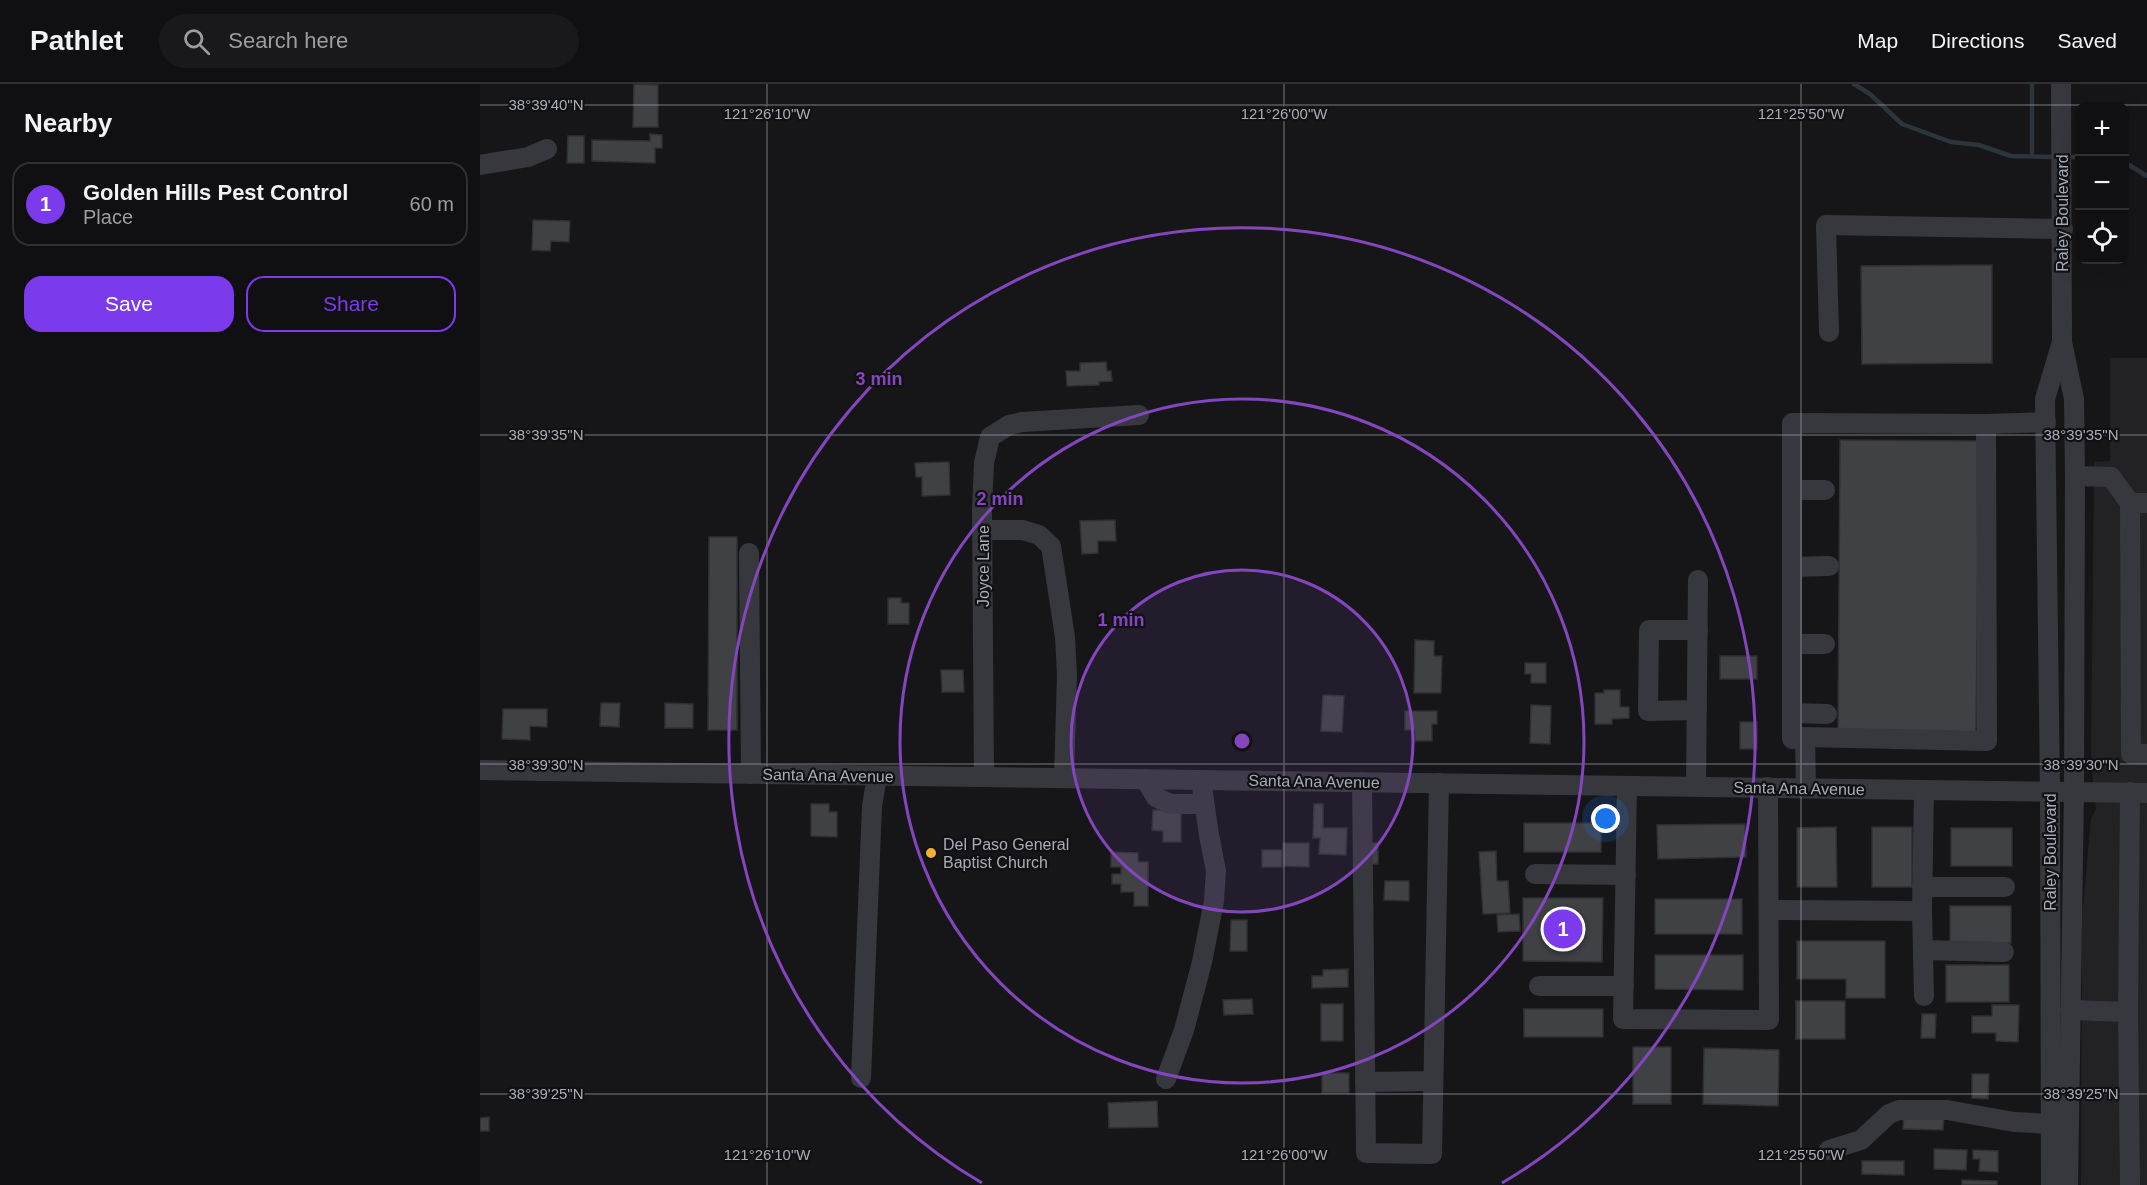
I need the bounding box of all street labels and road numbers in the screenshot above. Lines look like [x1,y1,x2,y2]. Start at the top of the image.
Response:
street label: Raley Boulevard [2054,154,2071,272]
street label: Joyce Lane [975,525,992,607]
street label: Santa Ana Avenue [762,766,894,785]
street label: Santa Ana Avenue [1248,772,1380,791]
street label: Santa Ana Avenue [1733,779,1865,798]
street label: Raley Boulevard [2042,793,2059,911]

